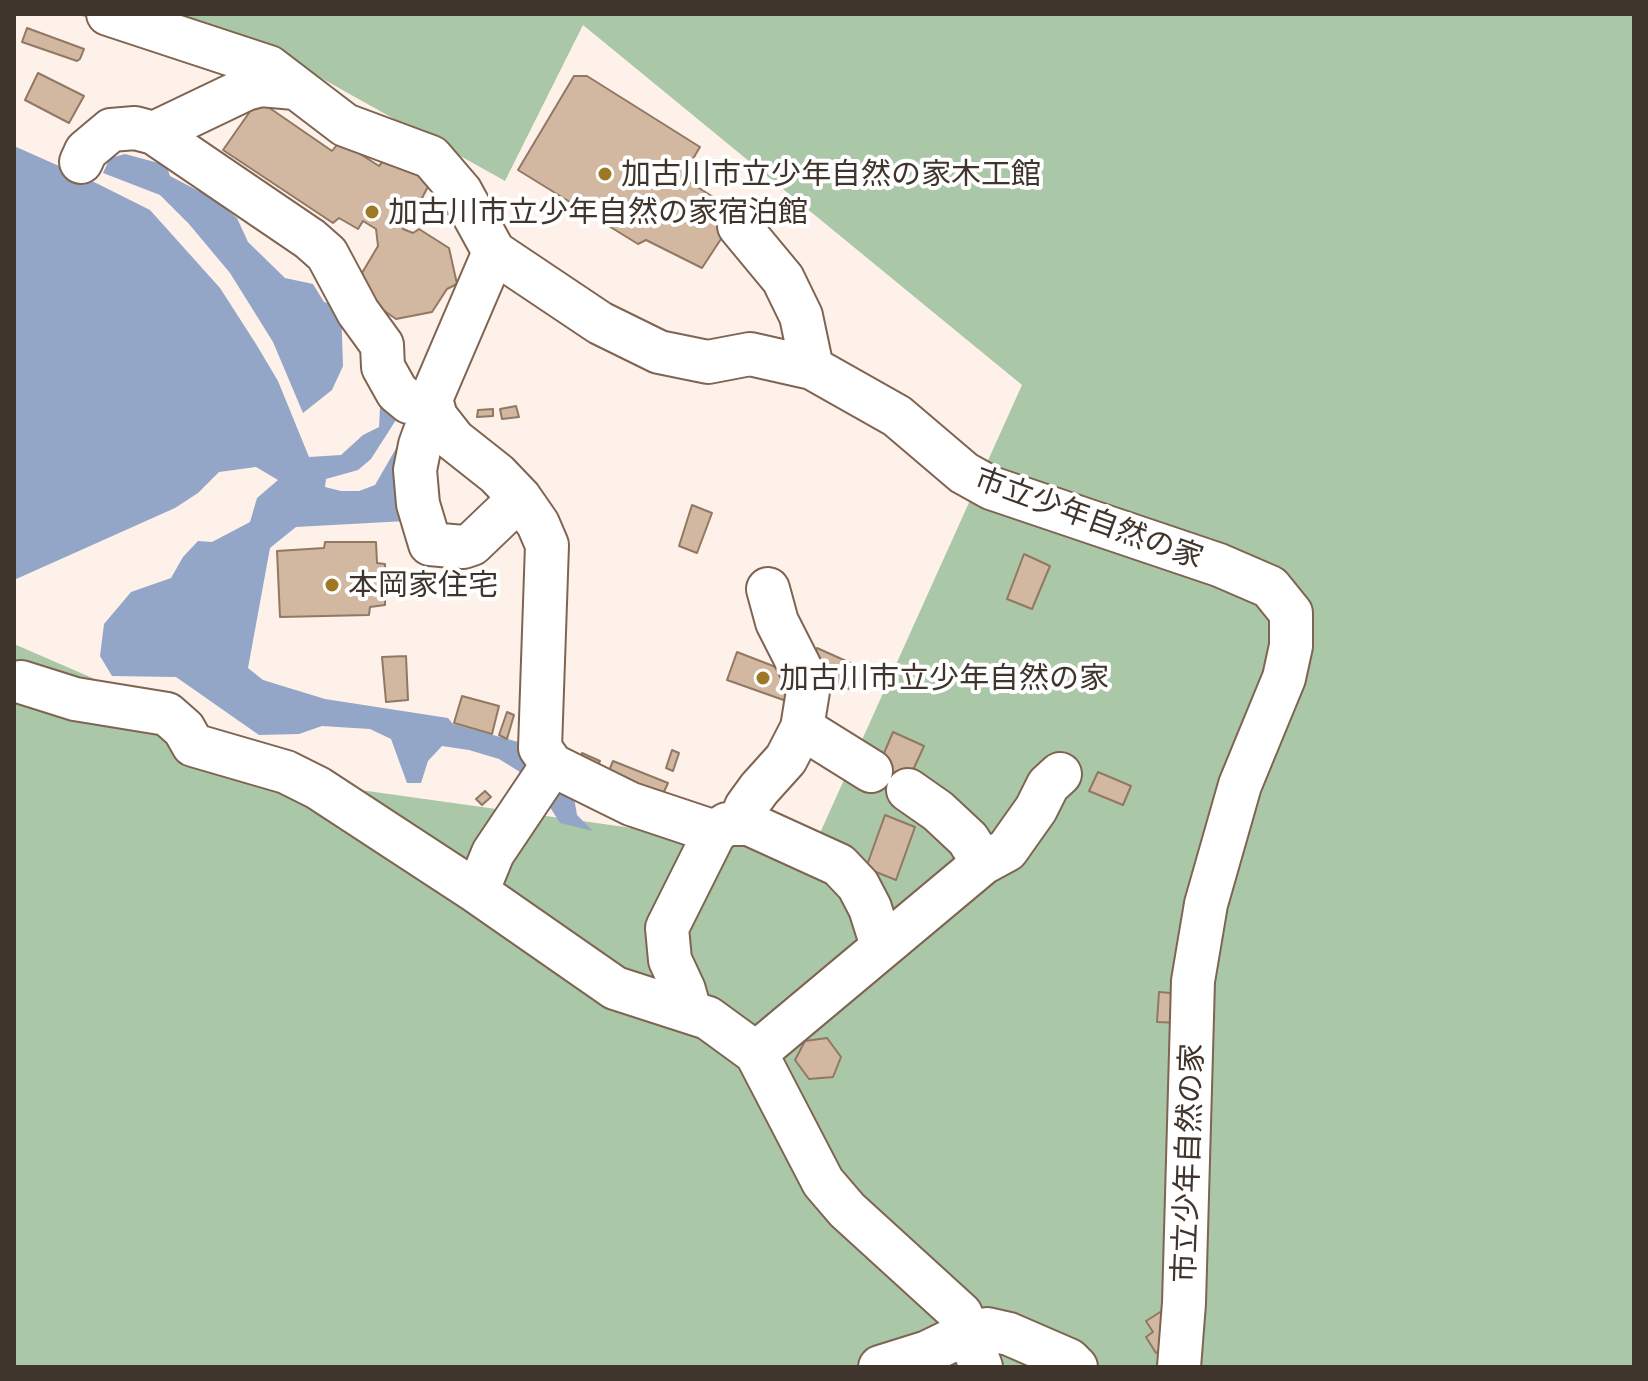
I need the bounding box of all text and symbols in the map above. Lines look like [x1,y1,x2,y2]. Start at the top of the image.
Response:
place label: 加古川市立少年自然の家木工館 [621,156,1041,192]
marker: 加古川市立少年自然の家木工館 [596,165,614,183]
place label: 加古川市立少年自然の家宿泊館 [388,194,808,230]
marker: 加古川市立少年自然の家宿泊館 [363,203,381,221]
street label: 市立少年自然の家 [970,460,1208,576]
place label: 本岡家住宅 [348,567,498,603]
marker: 本岡家住宅 [323,576,341,594]
place label: 加古川市立少年自然の家 [779,660,1109,696]
marker: 加古川市立少年自然の家 [754,669,772,687]
street label: 市立少年自然の家 [1166,1042,1210,1284]

